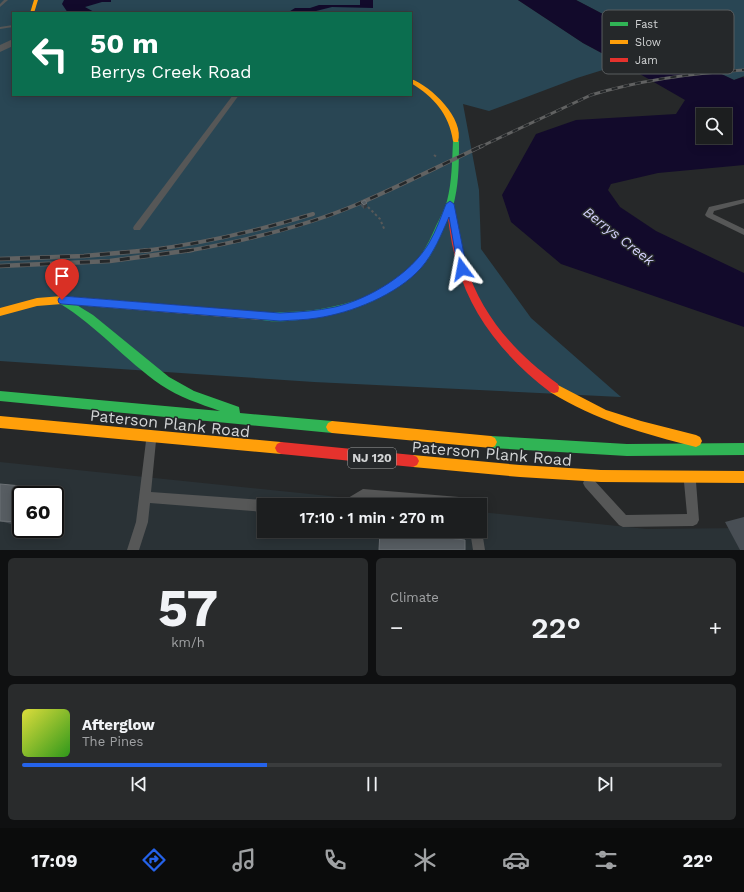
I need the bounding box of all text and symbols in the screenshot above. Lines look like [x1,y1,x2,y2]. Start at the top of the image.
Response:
legend [602,10,734,74]
text: Fast [635,18,658,31]
text: 50 m [90,27,159,60]
icon: left [24,28,76,80]
text: Slow [635,36,661,49]
text: Jam [635,54,658,67]
text: Berrys Creek Road [90,61,252,82]
map controls [696,108,732,144]
button: search [696,108,732,144]
water label: Berrys Creek [581,203,658,269]
position arrow [441,248,483,290]
pin [45,259,79,300]
icon: arrive [51,265,73,287]
street label: Paterson Plank Road [89,406,251,441]
street label: Paterson Plank Road [411,437,573,470]
road number: NJ 120 [348,448,396,468]
speed limit sign: 60 [12,486,64,538]
text: 17:10 · 1 min · 270 m [300,509,444,527]
text: 57 [158,578,218,639]
text: Climate [390,590,439,605]
text: 22° [531,610,581,645]
text: − [390,615,403,640]
text: + [709,615,722,640]
text: km/h [171,635,205,650]
text: Afterglow [82,716,155,734]
text: The Pines [82,734,143,749]
icon: previous [128,773,150,795]
icon: pause [361,773,383,795]
icon: next [594,773,616,795]
icon: directions [140,846,168,874]
icon: music [230,846,258,874]
icon: phone [321,846,349,874]
icon: climate [411,846,439,874]
icon: car [502,846,530,874]
icon: filters [592,846,620,874]
text: 17:09 [31,850,78,871]
text: 22° [682,850,713,871]

